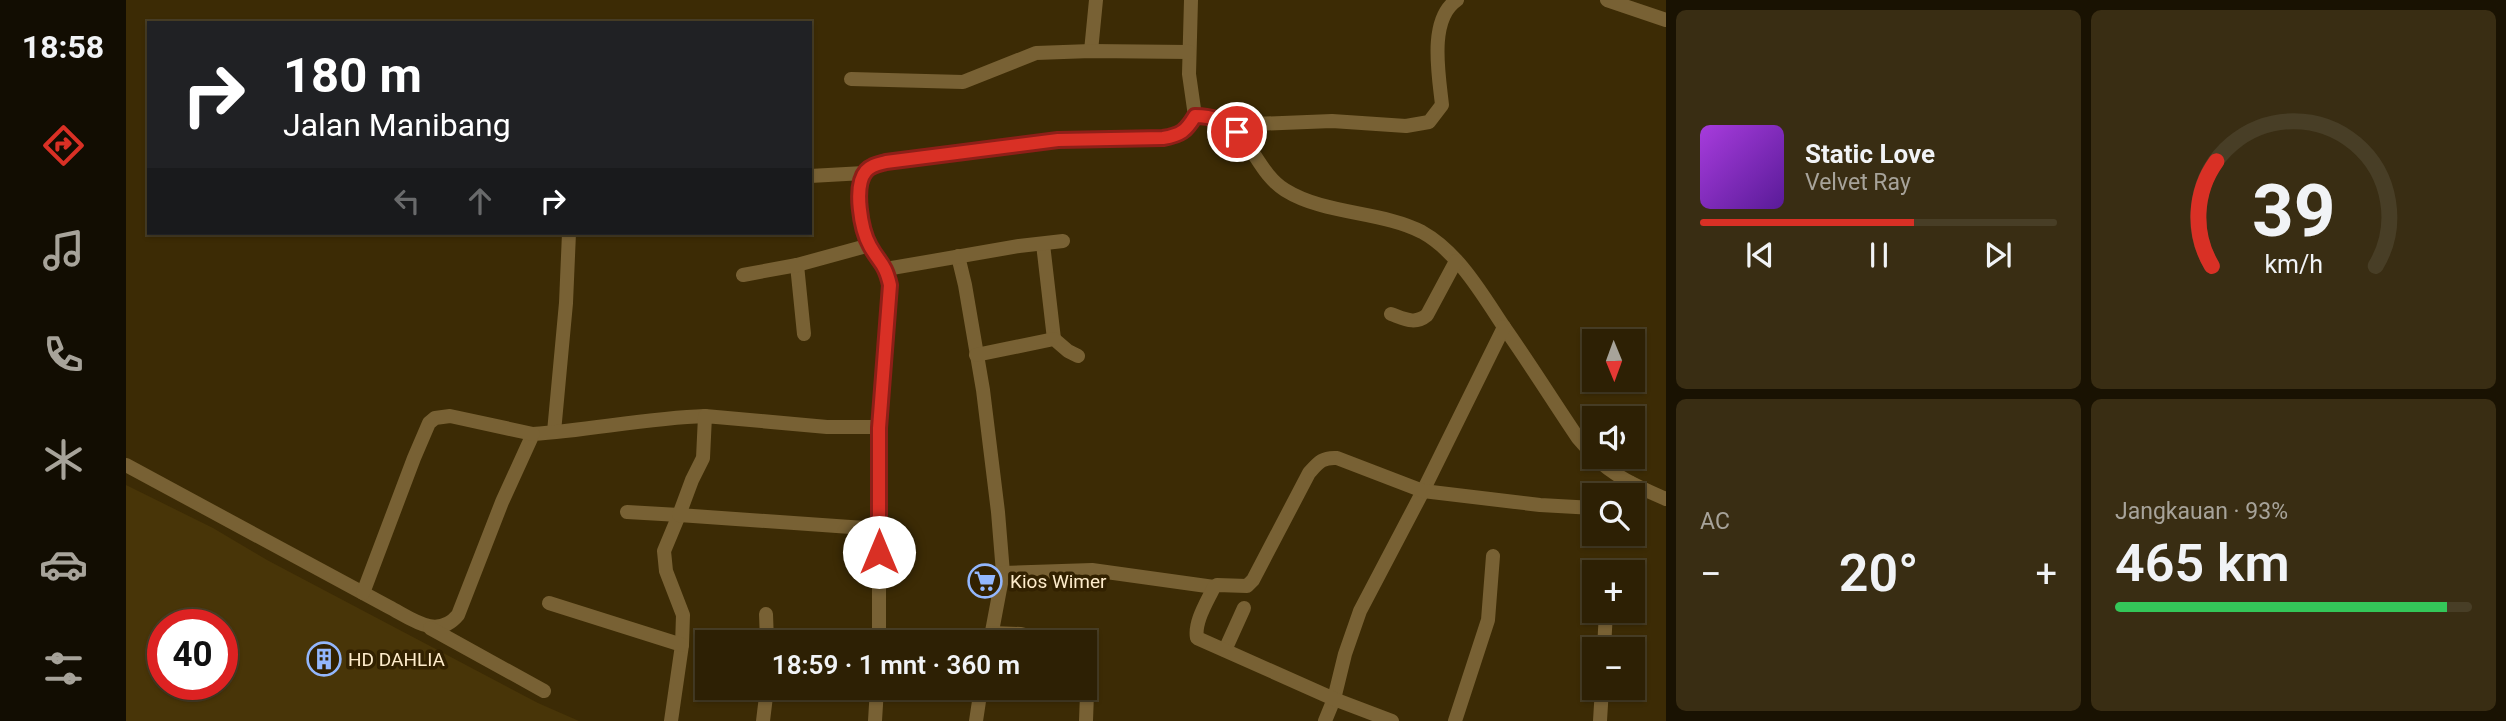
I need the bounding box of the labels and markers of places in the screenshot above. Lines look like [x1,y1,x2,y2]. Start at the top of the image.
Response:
pin [1207,102,1267,162]
supermarket icon: Kios Wimer [966,562,1004,600]
place label: Kios Wimer [1010,570,1107,593]
building icon: HD DAHLIA [305,640,343,678]
place label: HD DAHLIA [348,648,446,671]

